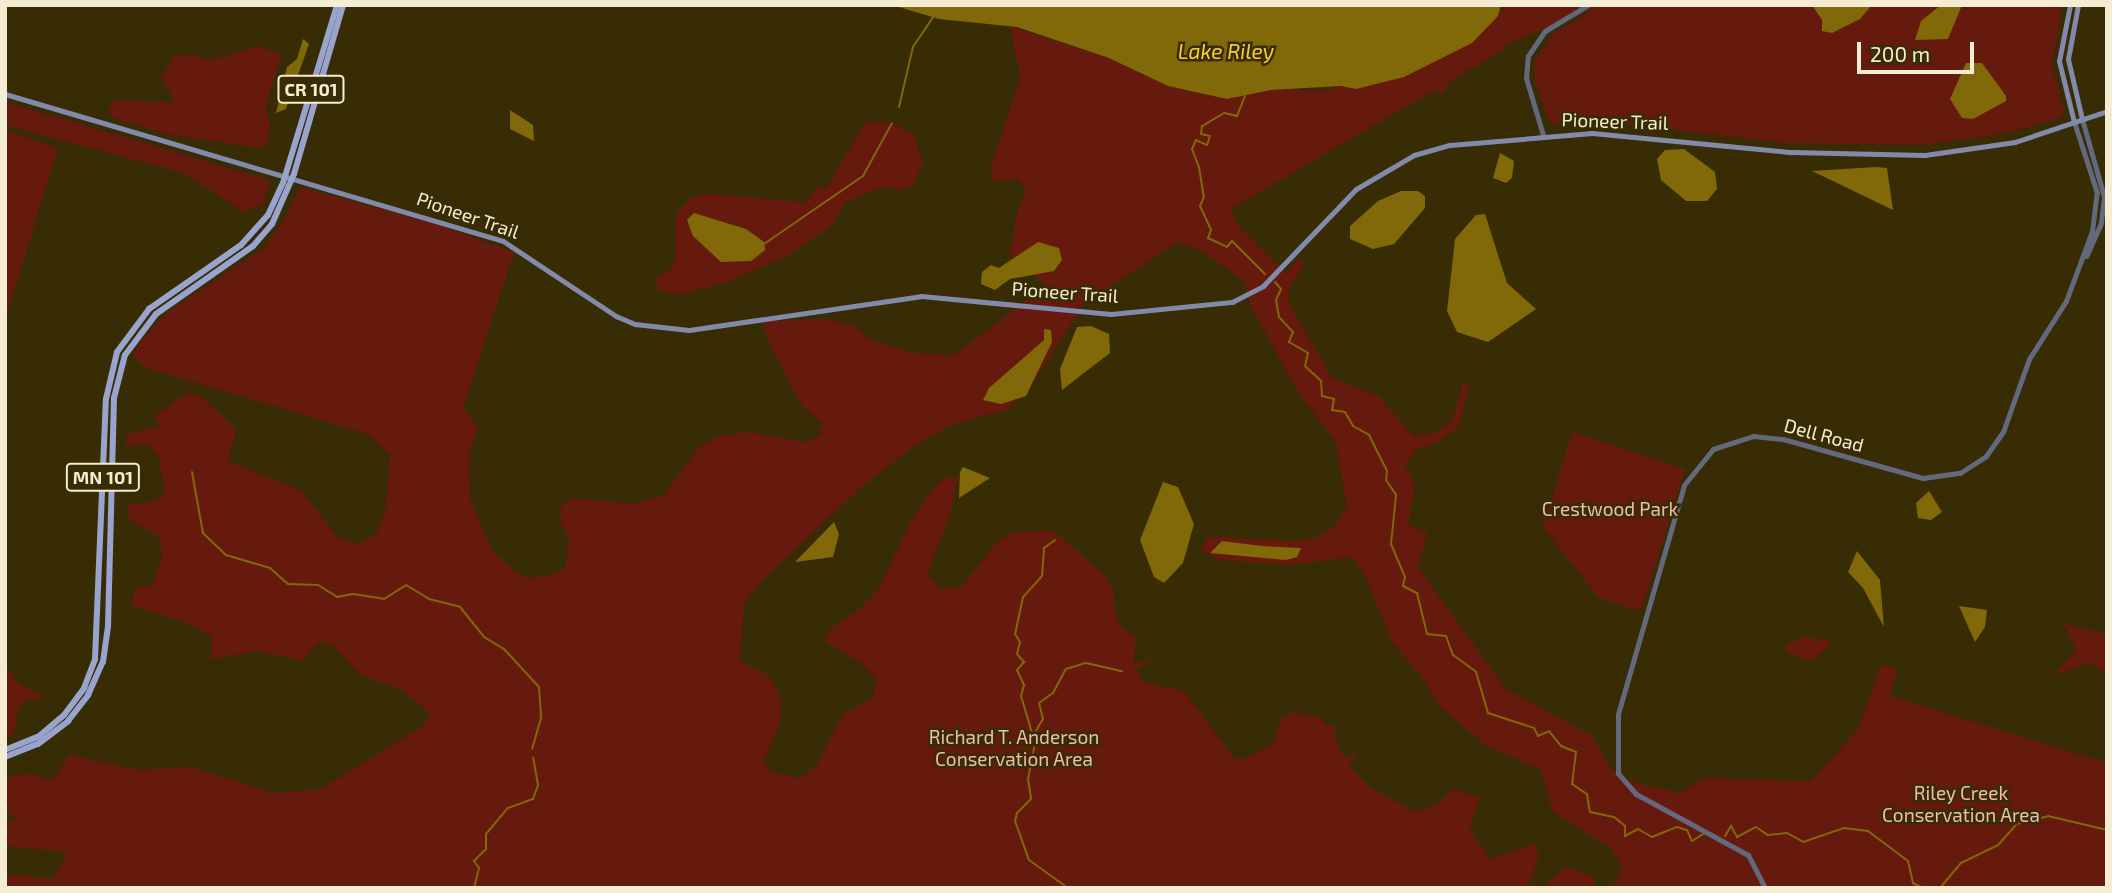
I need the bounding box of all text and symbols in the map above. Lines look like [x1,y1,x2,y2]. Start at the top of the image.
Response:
scale bar [1860,28,1977,72]
water label: Lake Riley [1178,38,1274,64]
text: 200 m [1870,41,1930,66]
road number: CR 101 [276,74,346,104]
street label: Pioneer Trail [1561,108,1669,134]
street label: Pioneer Trail [413,187,523,243]
street label: Pioneer Trail [1010,277,1120,307]
street label: Dell Road [1781,413,1867,457]
road number: MN 101 [64,462,142,491]
park label: Crestwood Park [1542,498,1678,520]
park label: Richard T. Anderson Conservation Area [928,726,1100,770]
park label: Riley Creek Conservation Area [1882,782,2040,826]

